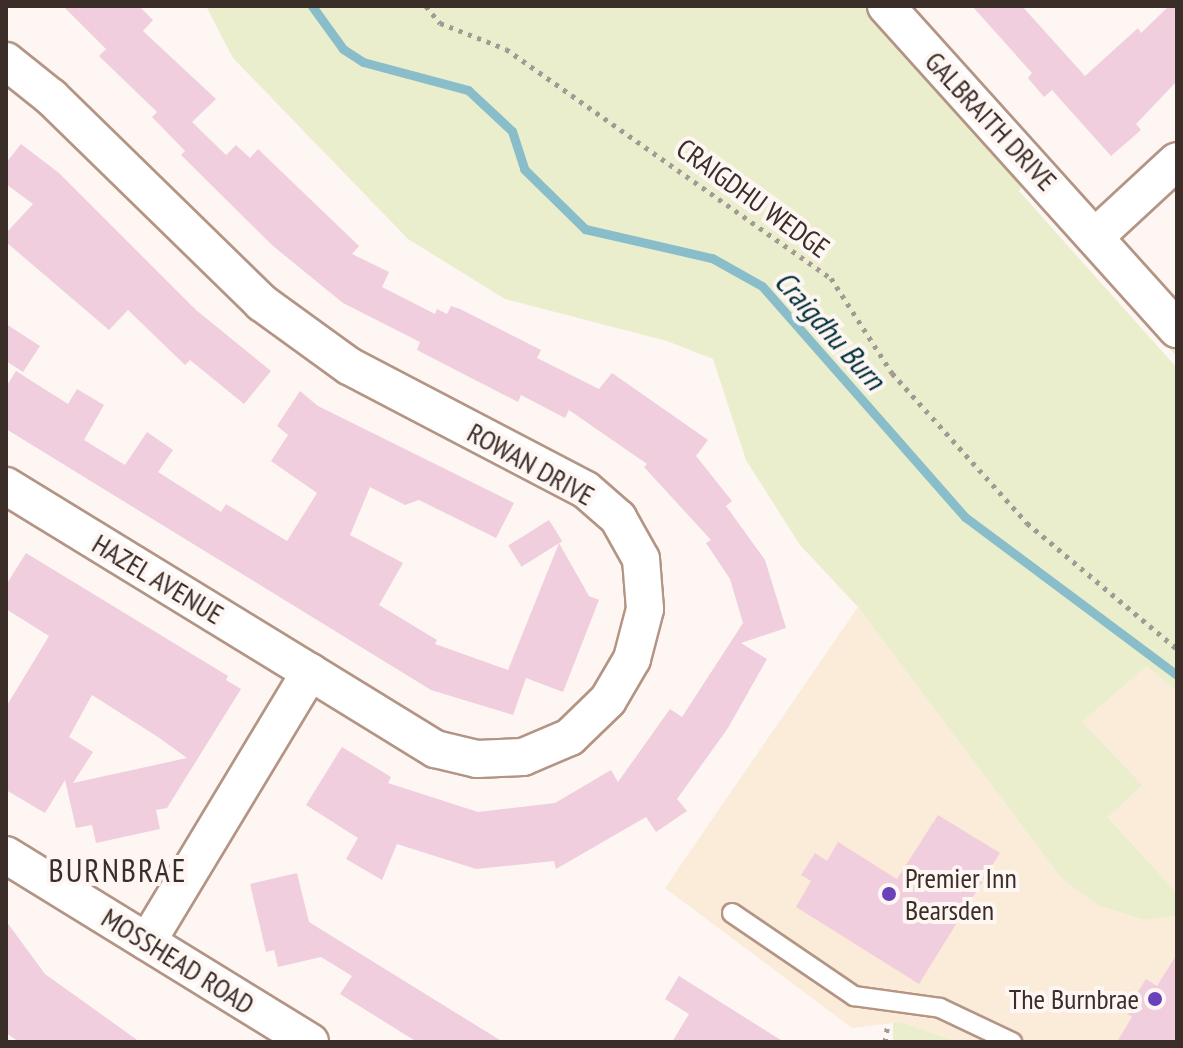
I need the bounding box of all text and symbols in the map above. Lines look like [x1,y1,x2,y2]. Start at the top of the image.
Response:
street label: GALBRAITH DRIVE [918,45,1064,197]
street label: CRAIGDHU WEDGE [670,131,836,265]
water label: Craigdhu Burn [767,263,893,397]
street label: ROWAN DRIVE [462,415,600,513]
street label: HAZEL AVENUE [86,526,230,632]
district label: BURNBRAE [49,851,187,889]
place label: Premier Inn Bearsden [905,861,1017,927]
marker: Premier Inn Bearsden [880,885,898,903]
street label: MOSSHEAD ROAD [96,901,260,1021]
place label: The Burnbrae [1009,982,1139,1016]
marker: The Burnbrae [1146,990,1164,1008]

